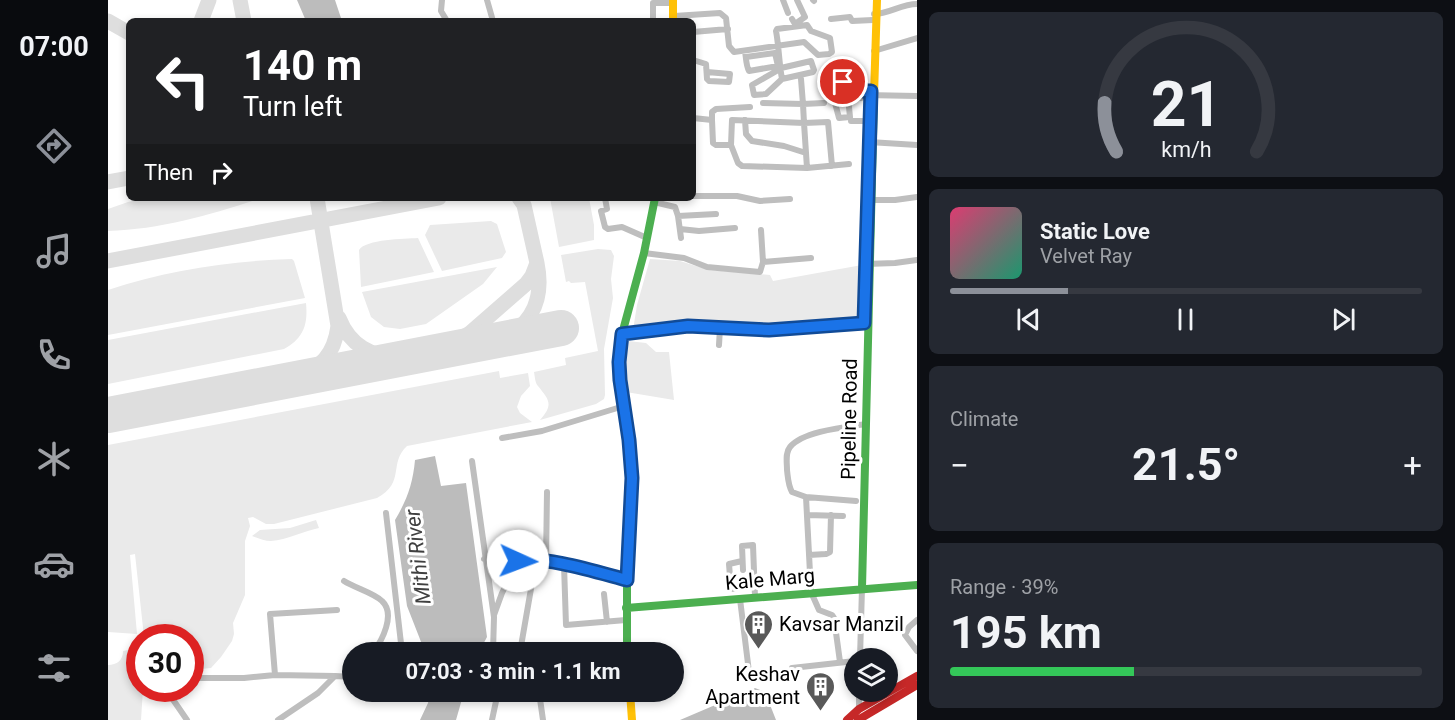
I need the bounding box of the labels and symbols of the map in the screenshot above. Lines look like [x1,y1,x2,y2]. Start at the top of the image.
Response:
pin [817,56,868,107]
street label: Pipeline Road [836,358,862,480]
water label: Mithi River [400,507,436,606]
position arrow [486,529,550,593]
street label: Kale Marg [724,563,816,595]
building icon: Kavsar Manzil [742,608,774,650]
place label: Kavsar Manzil [779,612,904,636]
speed limit sign: 30 [126,624,204,702]
place label: Keshav Apartment [705,662,800,709]
building icon: Keshav Apartment [805,670,837,712]

